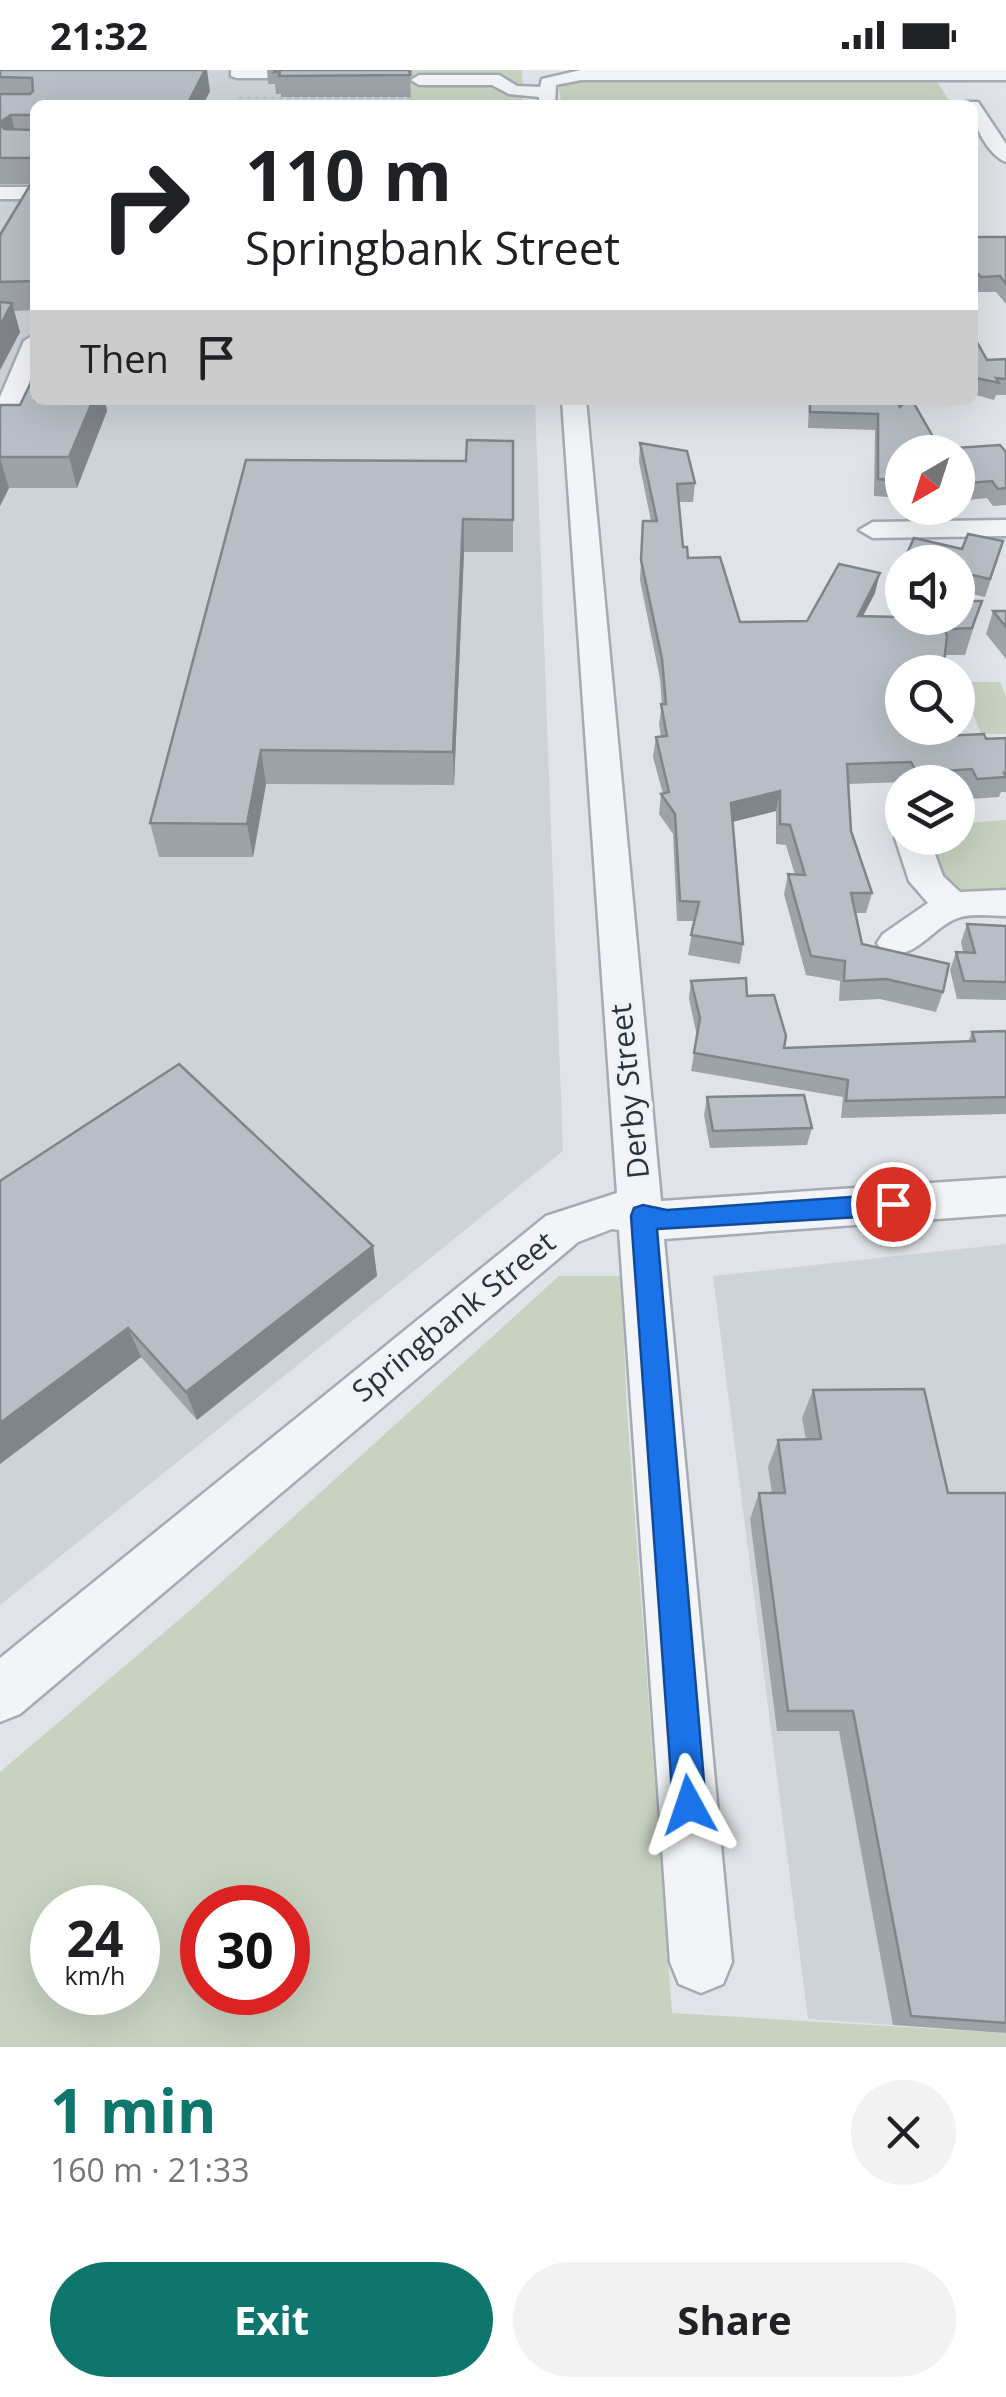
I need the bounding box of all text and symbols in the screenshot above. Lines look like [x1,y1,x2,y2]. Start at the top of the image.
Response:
text: 21:32 [50,9,148,61]
text: 110 m [245,126,452,222]
icon: right [80,140,210,270]
text: Springbank Street [245,217,620,278]
icon: arrive [189,330,244,385]
text: Then [80,332,169,384]
north arrow [885,435,975,525]
map controls [885,435,975,855]
button: sound [885,545,975,635]
button: search [885,655,975,745]
button: layers [885,765,975,855]
street label: Derby Street [599,1002,658,1181]
pin [851,1162,936,1247]
icon: arrive [866,1177,921,1232]
street label: Springbank Street [343,1221,563,1410]
position arrow [637,1753,741,1857]
speed limit sign: 30 [180,1885,310,2015]
text: 24 [66,1904,124,1972]
text: km/h [65,1958,125,1992]
text: 1 min [50,2069,217,2151]
button: close [851,2080,956,2185]
text: 160 m · 21:33 [50,2148,249,2191]
button: Exit [50,2262,493,2377]
button: Share [513,2262,956,2377]

